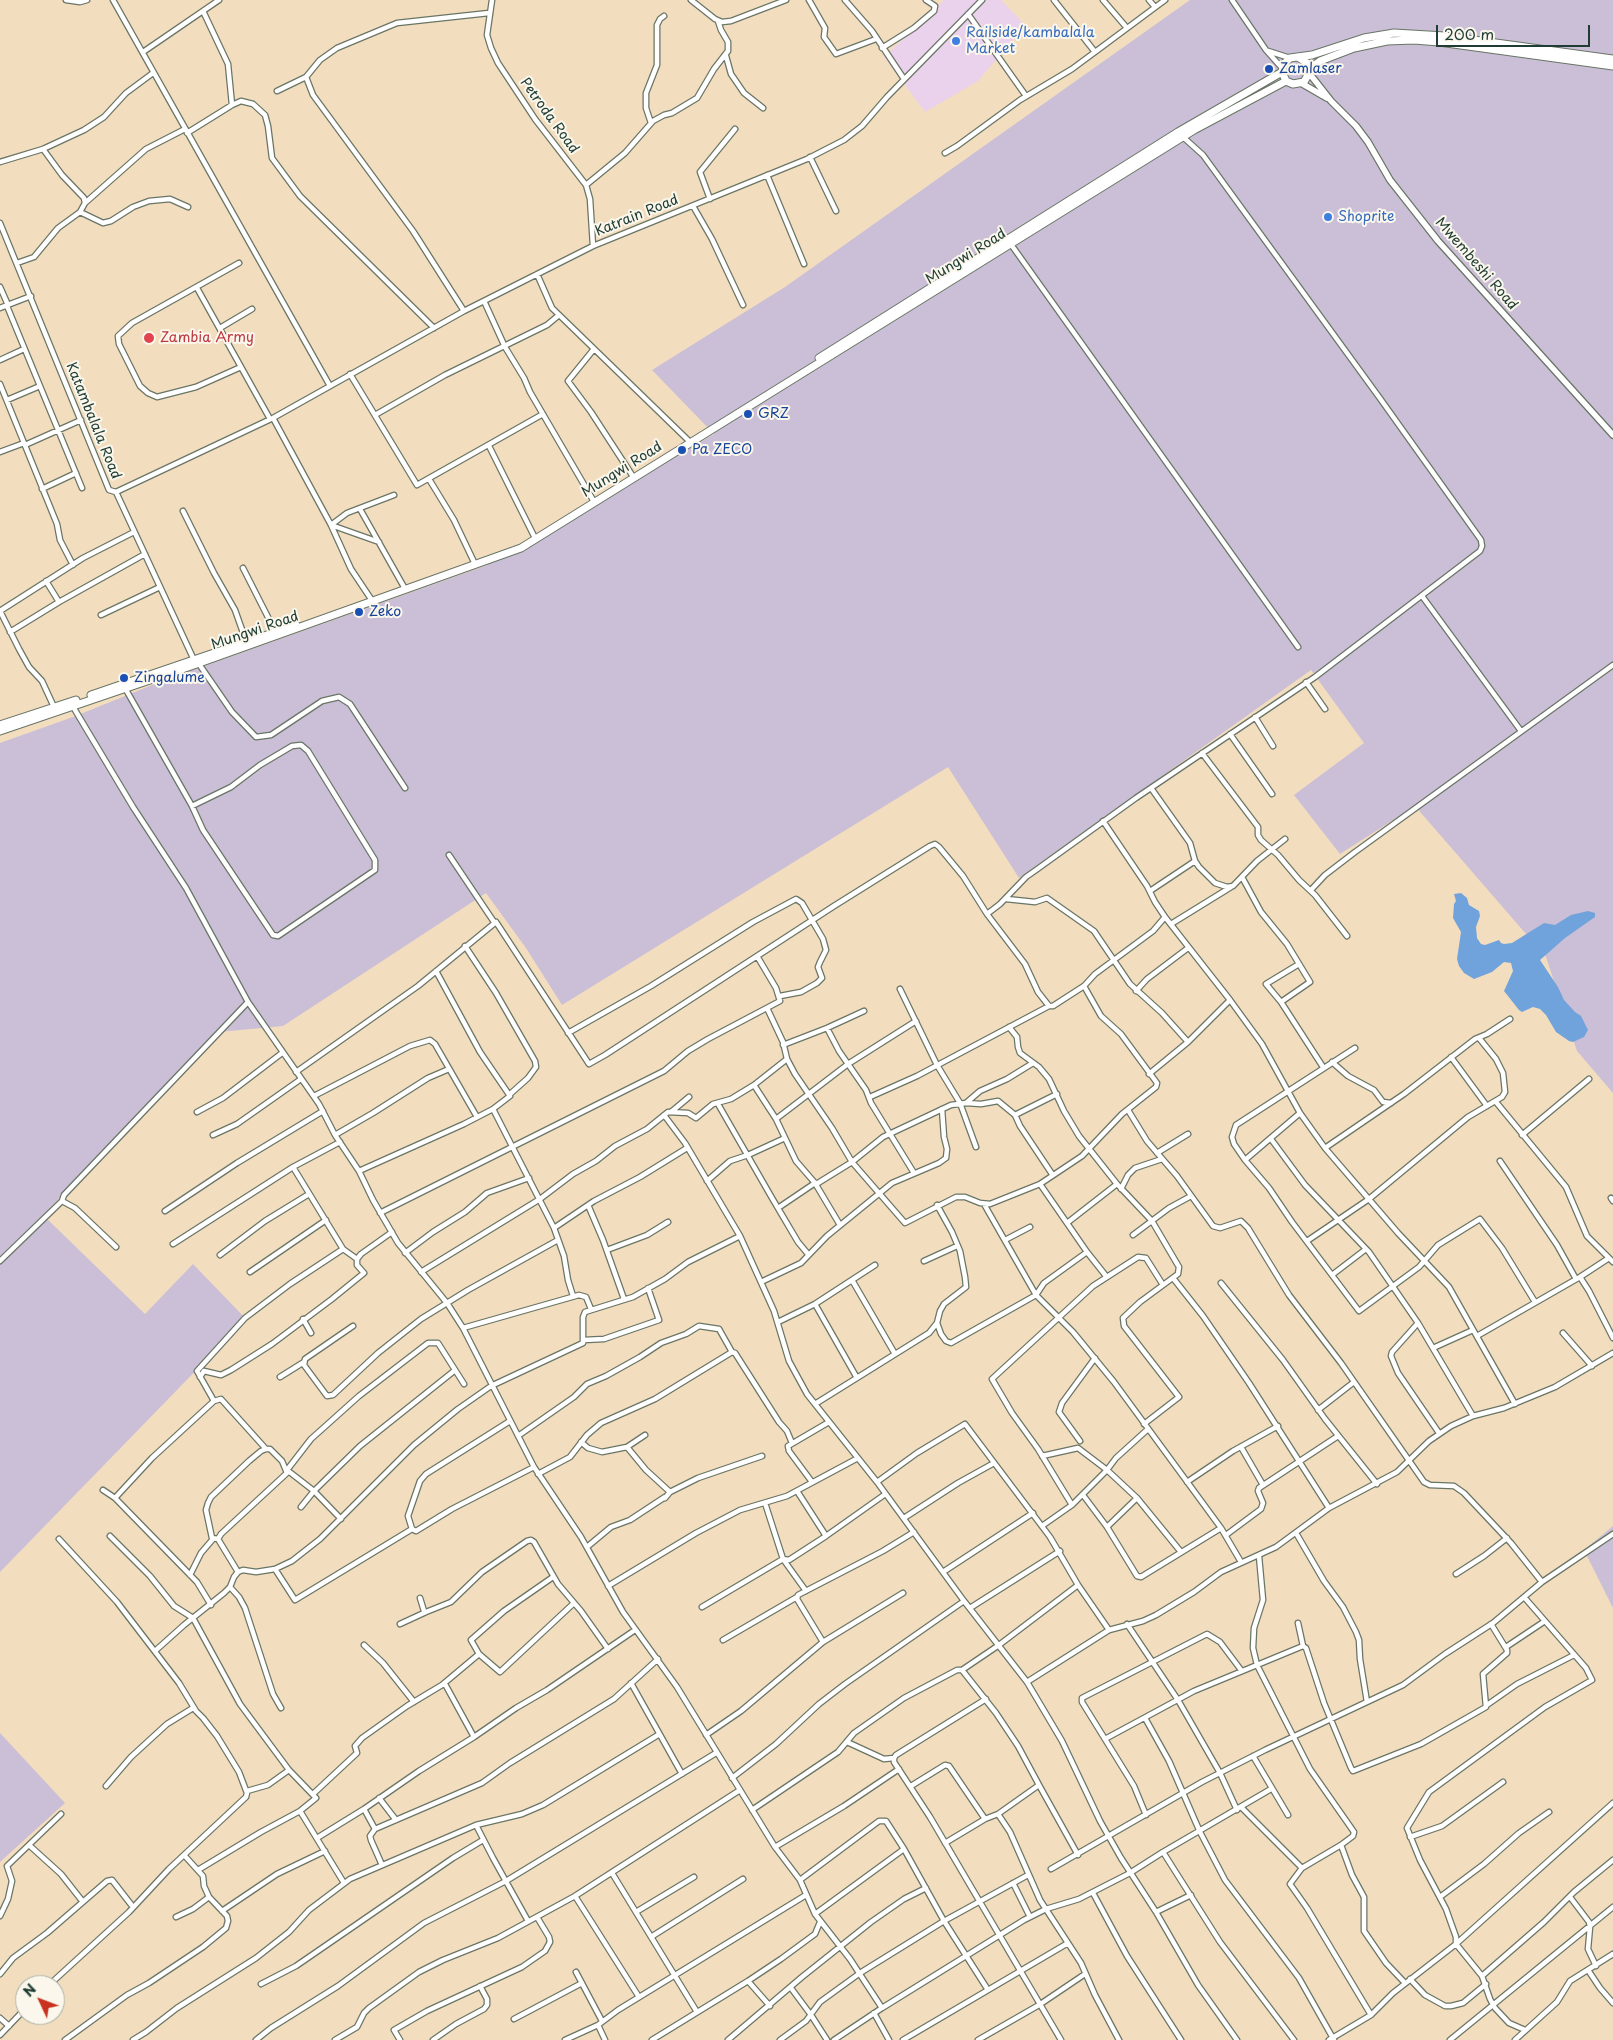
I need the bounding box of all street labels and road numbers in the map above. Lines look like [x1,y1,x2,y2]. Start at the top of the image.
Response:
street label: Petroda Road [516,75,582,157]
street label: Katrain Road [593,192,681,240]
street label: Mwembeshi Road [1431,214,1521,314]
street label: Mungwi Road [923,226,1009,288]
street label: Katambalala Road [62,360,124,482]
street label: Mungwi Road [579,439,665,501]
street label: Mungwi Road [209,608,301,654]

